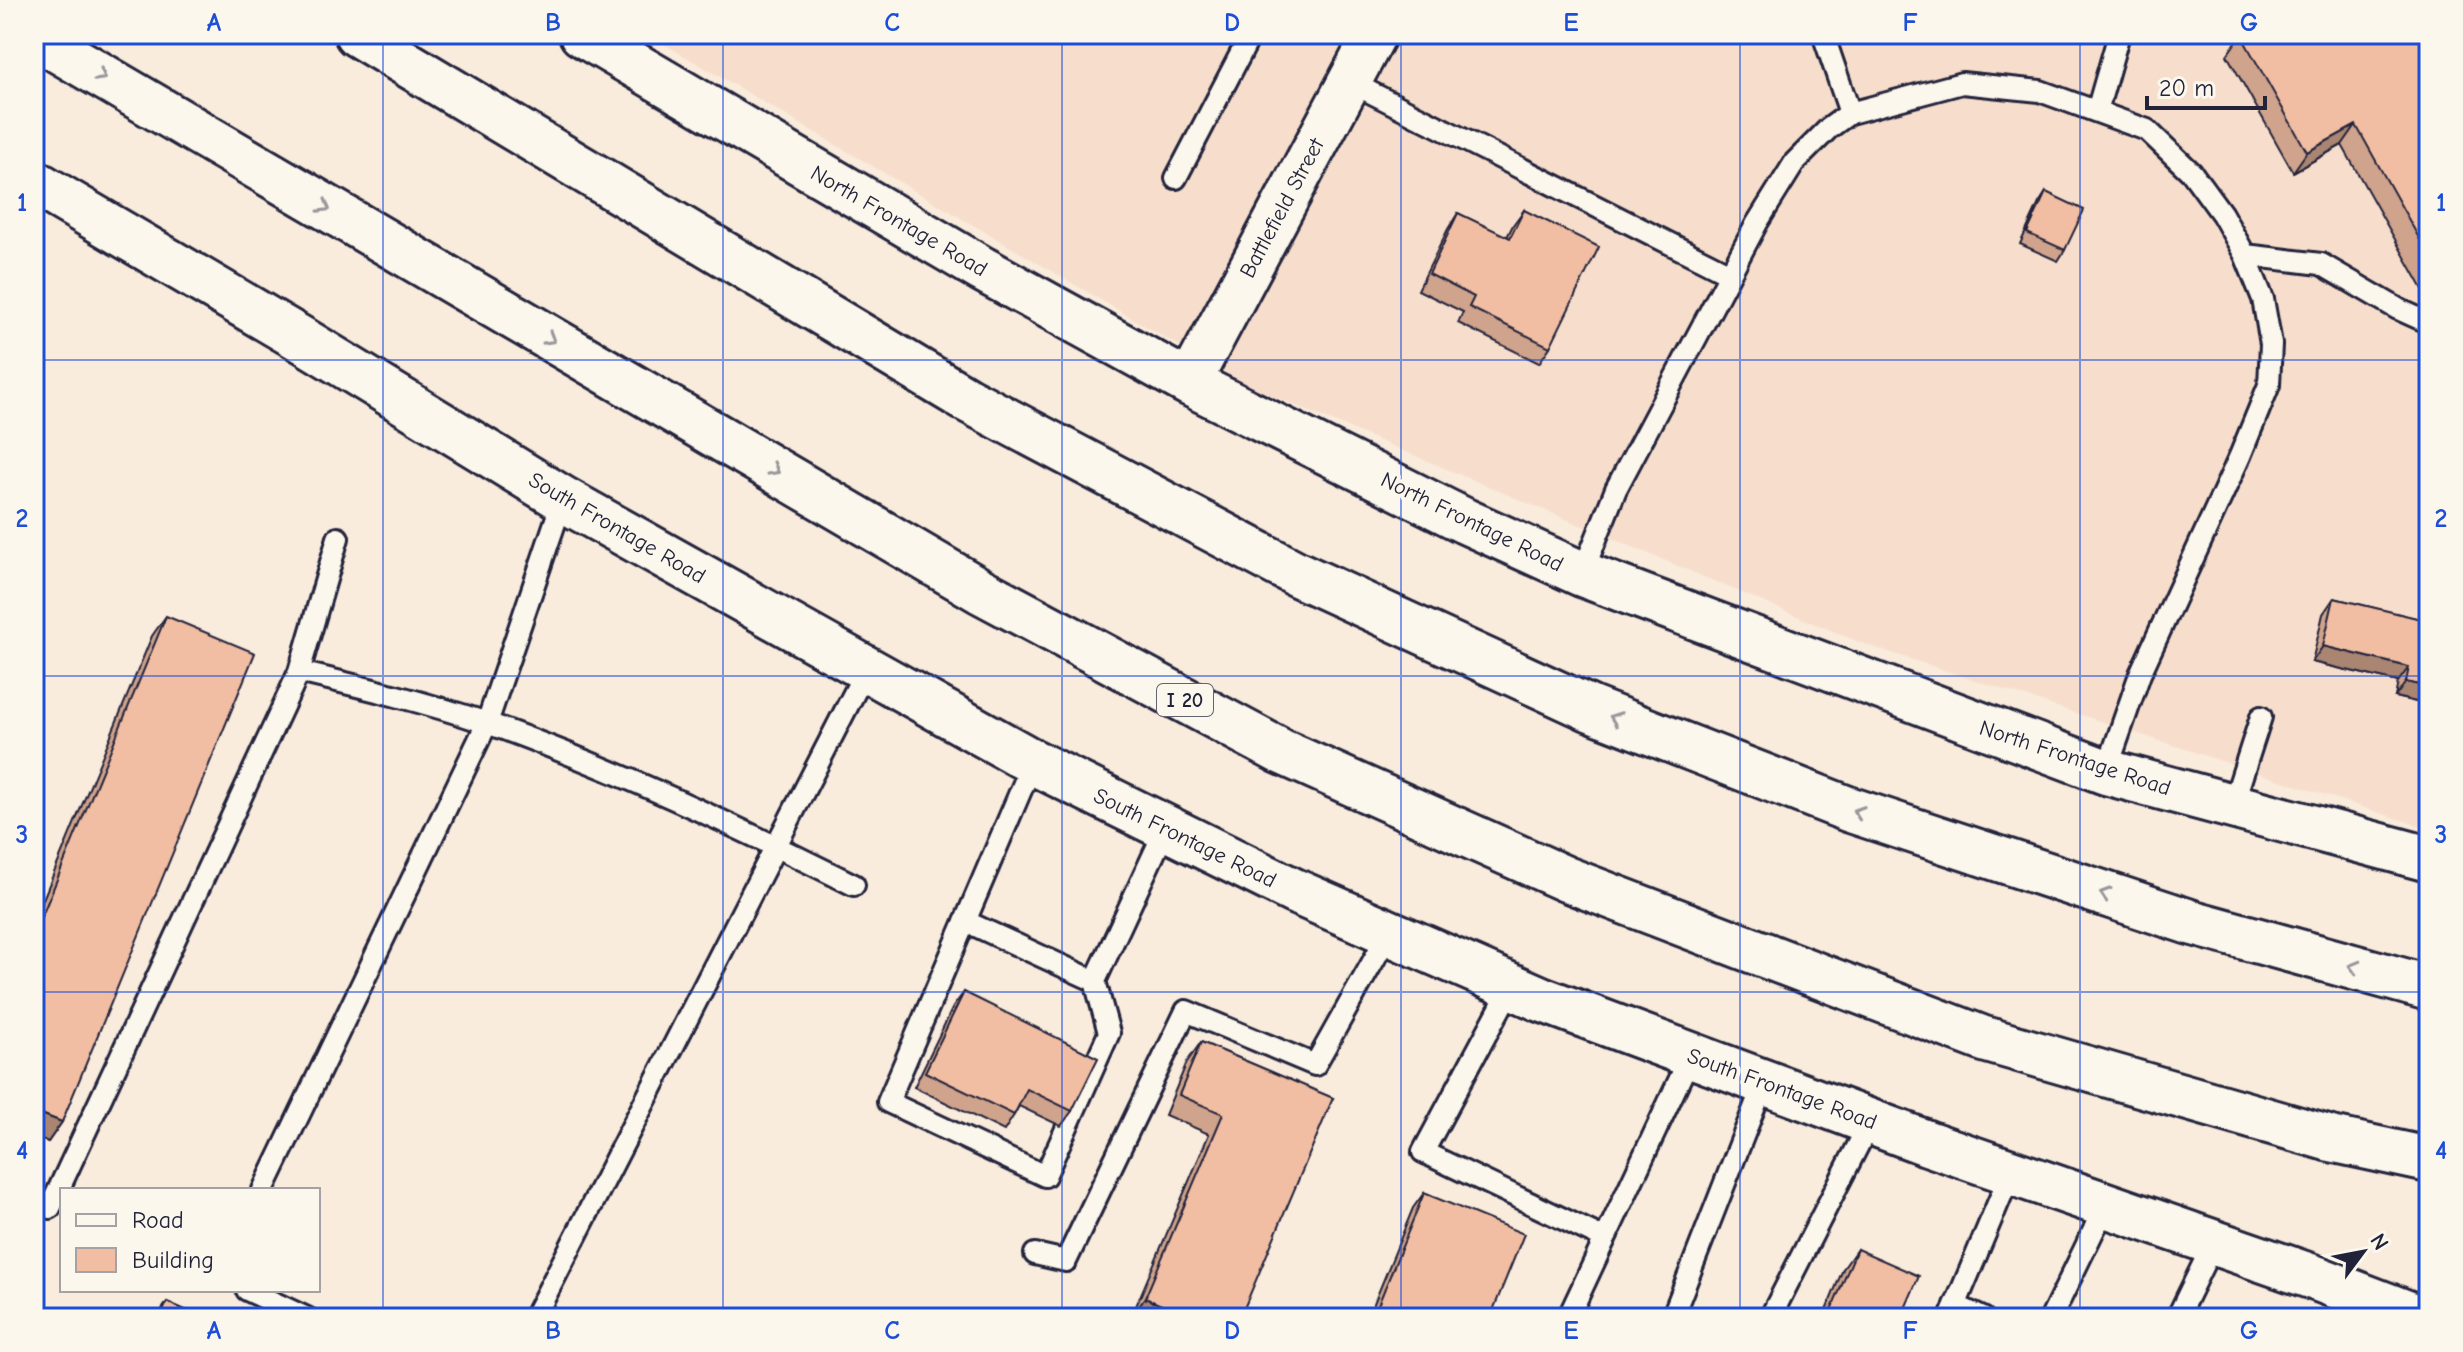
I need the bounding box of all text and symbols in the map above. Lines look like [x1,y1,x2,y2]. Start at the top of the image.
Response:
text: A [207,8,222,38]
text: B [545,8,561,38]
text: C [884,8,900,38]
text: D [1224,8,1240,38]
text: E [1563,8,1579,38]
text: F [1902,8,1918,38]
text: G [2240,8,2258,38]
scale bar [2147,60,2265,110]
one-way arrow [92,66,107,81]
text: 20 m [2159,74,2214,102]
street label: Battlefield Street [1234,133,1330,282]
street label: North Frontage Road [806,160,992,282]
text: 1 [17,188,27,218]
text: 1 [2436,188,2446,218]
one-way arrow [316,197,331,213]
one-way arrow [541,329,555,345]
one-way arrow [765,460,780,476]
street label: South Frontage Road [524,467,710,589]
street label: North Frontage Road [1377,467,1567,577]
text: 2 [16,504,28,534]
text: 2 [2435,504,2447,534]
road number: I 20 [1157,684,1213,716]
one-way arrow [1609,711,1623,728]
street label: North Frontage Road [1976,715,2174,801]
street label: South Frontage Road [1089,783,1281,893]
one-way arrow [1851,806,1865,822]
text: 3 [16,820,28,850]
text: 3 [2435,820,2447,850]
one-way arrow [2098,887,2112,903]
one-way arrow [2347,960,2361,977]
street label: South Frontage Road [1684,1043,1880,1135]
text: 4 [16,1136,28,1166]
text: 4 [2435,1136,2447,1166]
legend [60,1188,320,1292]
text: Road [132,1206,184,1234]
north arrow [2323,1212,2403,1292]
text: N [2364,1229,2394,1255]
text: Building [132,1246,214,1274]
text: A [207,1316,222,1346]
text: B [545,1316,561,1346]
text: C [884,1316,900,1346]
text: D [1224,1316,1240,1346]
text: E [1563,1316,1579,1346]
text: F [1902,1316,1918,1346]
text: G [2240,1316,2258,1346]

